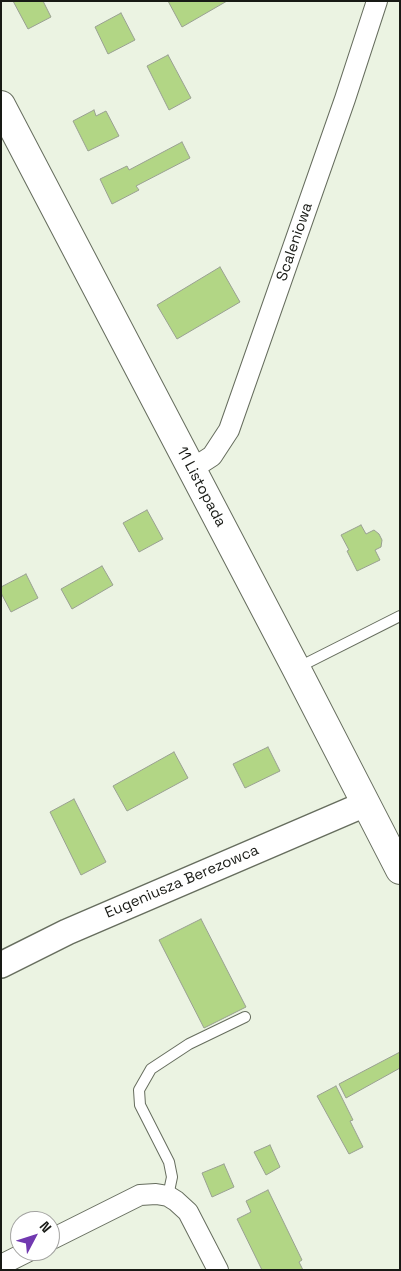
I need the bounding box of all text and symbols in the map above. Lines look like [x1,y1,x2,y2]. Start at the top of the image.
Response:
street label: Scaleniowa [273,200,317,284]
street label: 11 Listopada [172,444,230,530]
street label: Eugeniusza Berezowca [102,841,262,923]
north arrow [10,1211,60,1261]
text: N [36,1218,56,1236]

